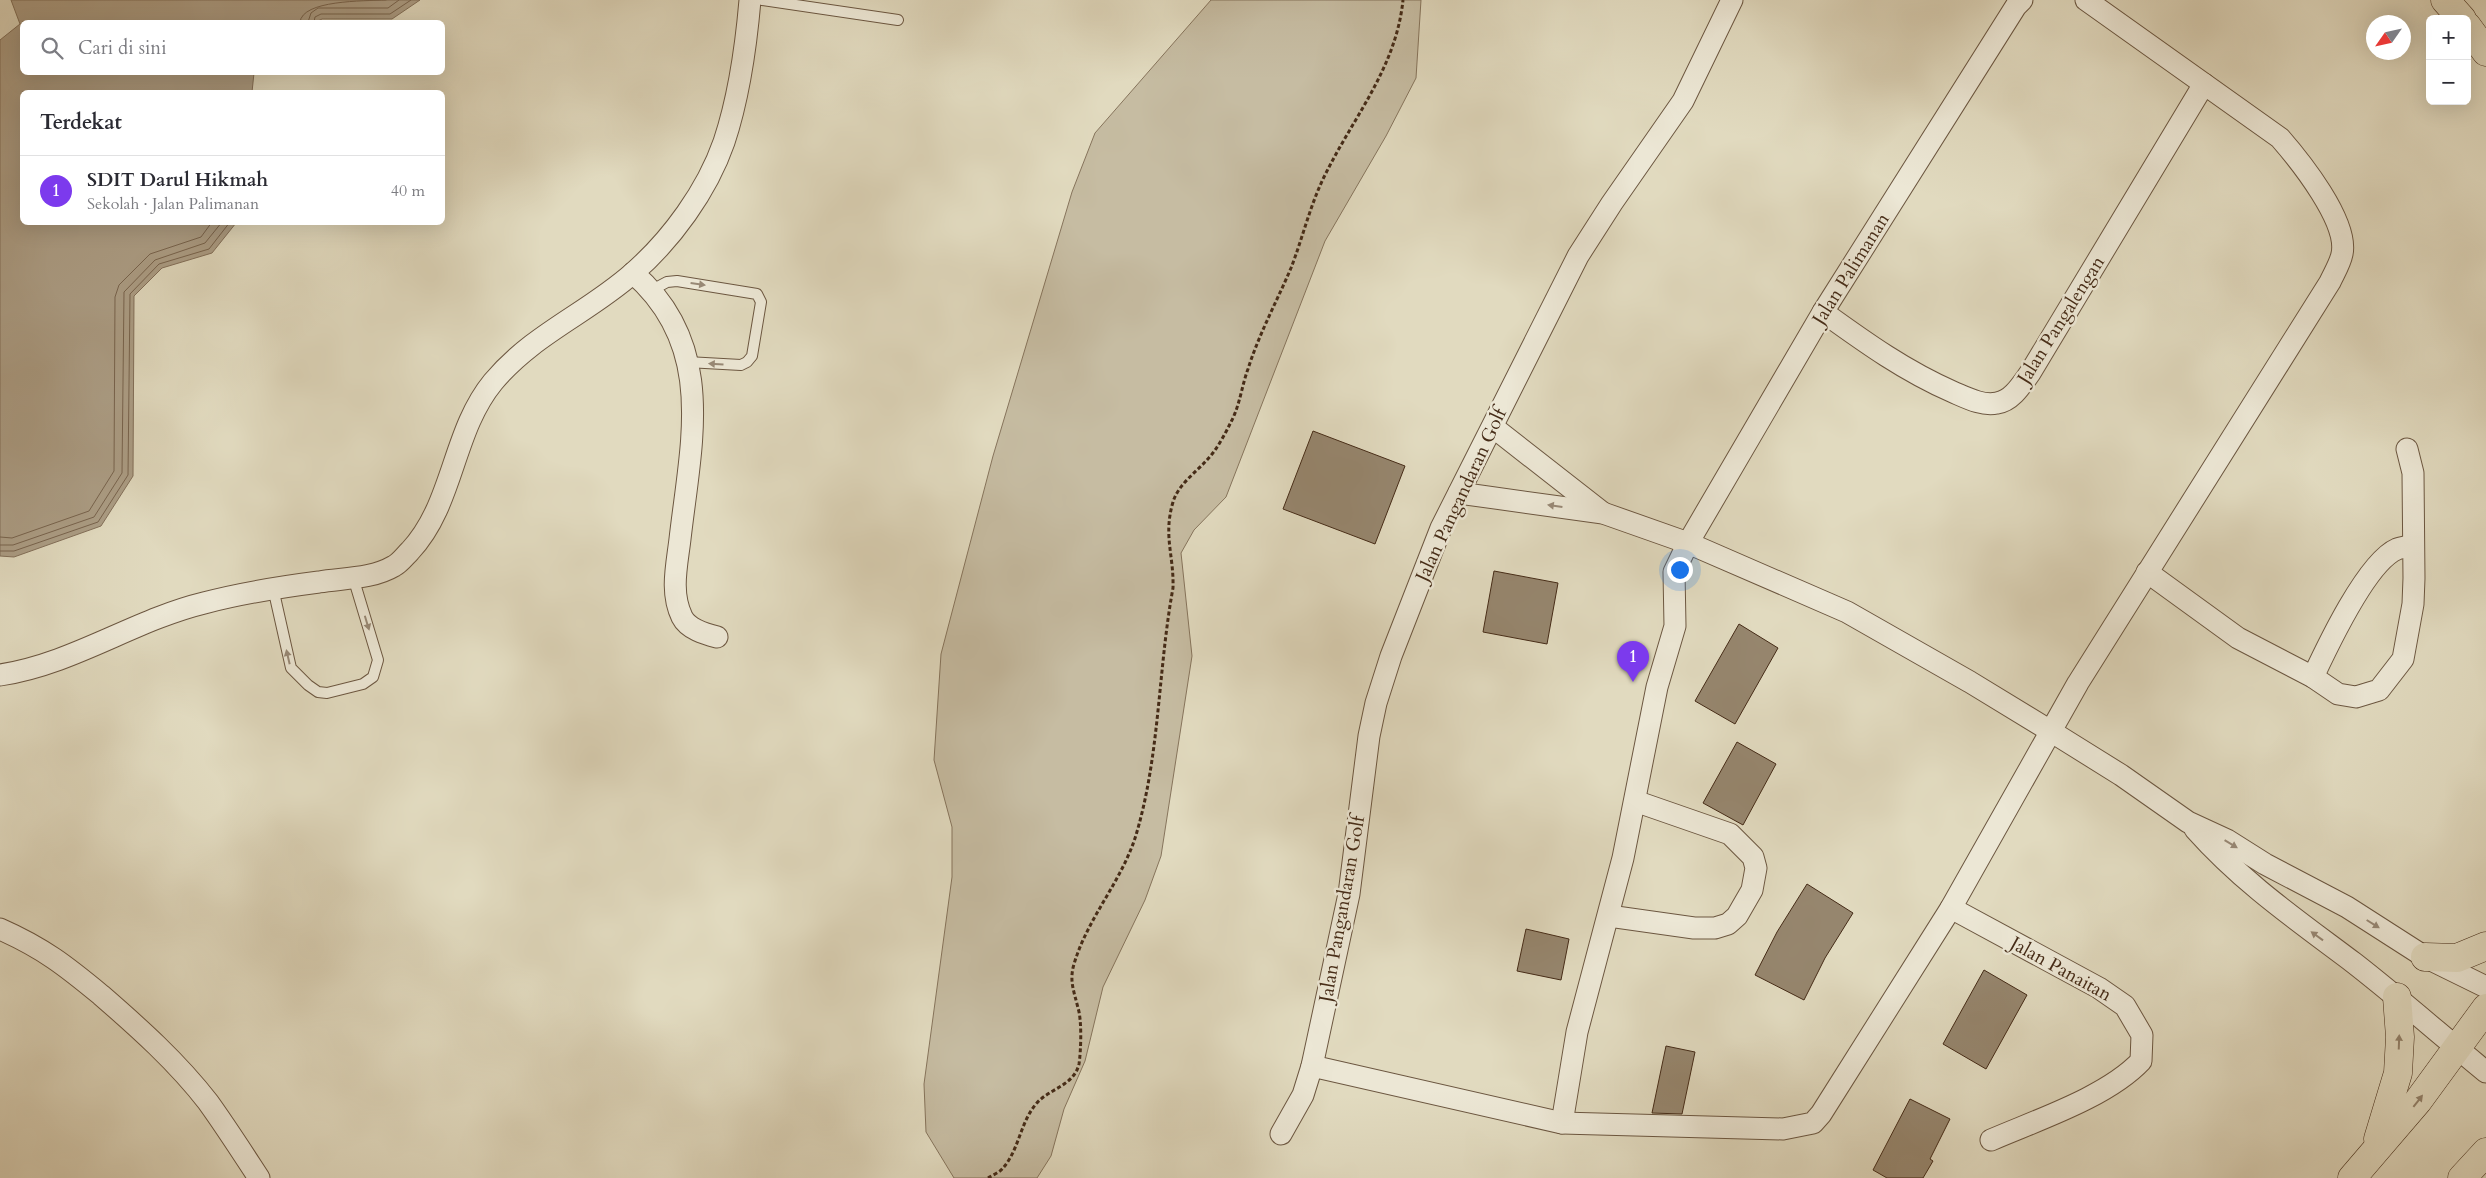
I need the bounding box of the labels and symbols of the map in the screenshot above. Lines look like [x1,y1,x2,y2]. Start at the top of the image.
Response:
north arrow [2366,15,2411,60]
street label: Jalan Palimanan [1805,208,1896,332]
street label: Jalan Pangalengan [2010,251,2111,392]
one-way arrow [691,280,707,288]
one-way arrow [708,359,724,367]
street label: Jalan Pangandaran Golf [1408,401,1514,589]
one-way arrow [1546,502,1562,510]
your location [1667,557,1693,583]
one-way arrow [363,616,371,631]
pin: 1 [1617,641,1649,682]
one-way arrow [284,648,292,664]
street label: Jalan Pangandaran Golf [1312,811,1372,1007]
one-way arrow [2225,839,2238,848]
one-way arrow [2366,919,2379,929]
street label: Jalan Panaitan [2003,929,2117,1008]
one-way arrow [2310,932,2323,942]
one-way arrow [2396,1034,2404,1050]
one-way arrow [2412,1094,2423,1107]

